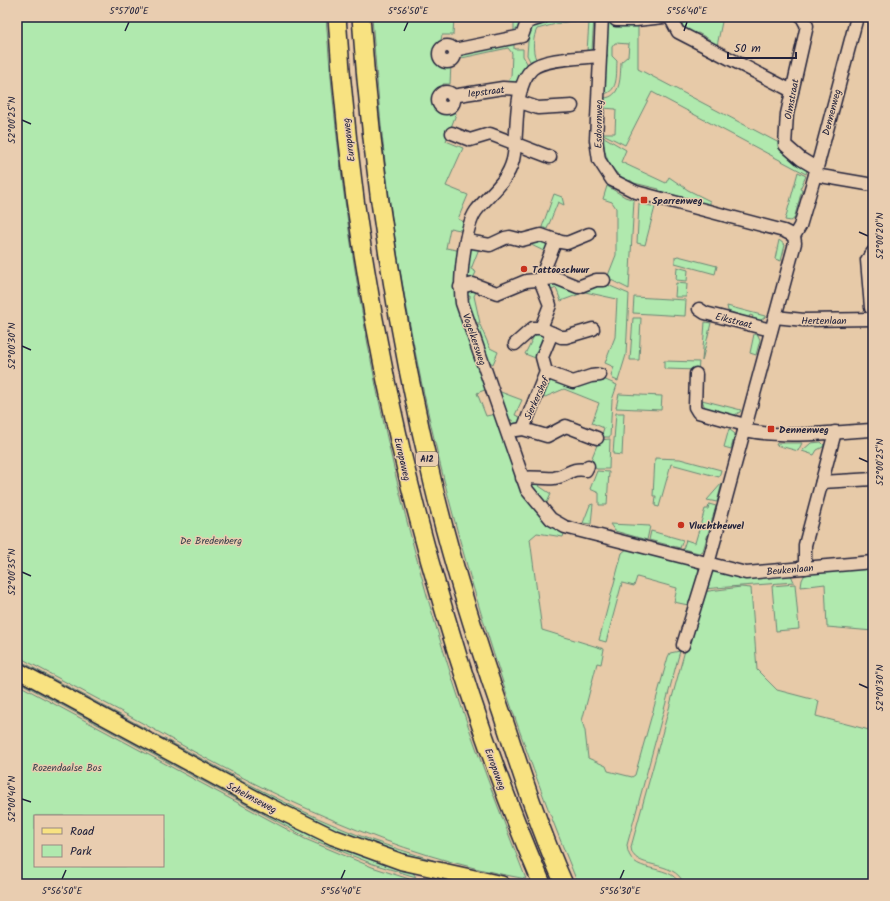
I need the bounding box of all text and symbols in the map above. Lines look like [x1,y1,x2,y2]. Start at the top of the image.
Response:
text: 5°57'00"E [109,3,150,19]
text: 5°56'50"E [388,3,429,19]
text: 5°56'40"E [667,3,709,19]
scale bar [728,34,796,60]
text: 50 m [734,39,761,58]
street label: Olmstraat [780,77,804,121]
street label: Iepstraat [467,82,506,102]
street label: Dennenweg [818,87,846,137]
text: 52°00'25"N [4,96,20,144]
street label: Esdoornweg [591,99,607,149]
street label: Europaweg [338,117,360,163]
place label: Sparrenweg [652,193,703,209]
marker: Sparrenweg [639,195,649,205]
text: 52°00'20"N [872,212,888,259]
place label: Tattooschuur [532,262,590,278]
marker: Tattooschuur [519,264,529,274]
street label: Eikstraat [714,309,754,333]
street label: Vogelkersweg [458,311,491,368]
street label: Hertenlaan [801,313,847,329]
text: 52°00'30"N [4,322,20,369]
street label: Sierkershof [520,373,554,423]
place label: Dennenweg [779,422,829,438]
marker: Dennenweg [766,424,776,434]
street label: Europaweg [389,436,415,483]
text: 52°00'25"N [872,438,888,486]
road number: A12 [416,452,438,466]
place label: Vluchtheuvel [689,518,744,534]
marker: Vluchtheuvel [676,520,686,530]
park label: De Bredenberg [180,533,242,549]
text: 52°00'35"N [4,548,20,596]
street label: Beukenlaan [766,560,814,580]
text: 52°00'30"N [872,664,888,711]
street label: Europaweg [480,746,510,793]
park label: Rozendaalse Bos [32,760,102,776]
text: 52°00'40"N [4,775,20,822]
street label: Schelmseweg [224,778,280,818]
legend [34,815,164,867]
text: Road [70,822,95,841]
text: Park [70,842,92,861]
text: 5°56'50"E [42,883,83,899]
text: 5°56'40"E [321,883,363,899]
text: 5°56'30"E [599,883,642,899]

